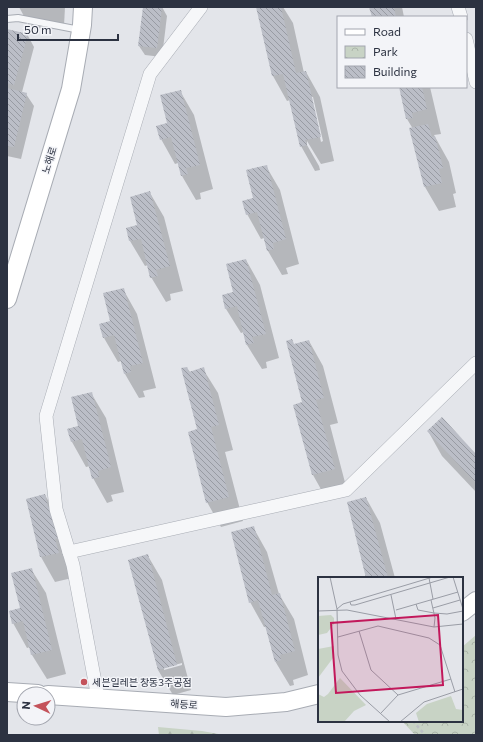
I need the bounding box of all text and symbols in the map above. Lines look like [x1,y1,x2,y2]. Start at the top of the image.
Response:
scale bar [18,16,118,42]
legend [337,16,467,88]
text: 50 m [24,22,52,36]
text: Road [373,24,401,38]
text: Park [373,44,399,58]
text: Building [373,64,417,78]
street label: 노해로 [39,145,59,175]
inset map [318,577,463,722]
place label: 세븐일레븐 창동3주공점 [92,676,192,688]
marker: 세븐일레븐 창동3주공점 [79,677,89,687]
north arrow [16,686,56,726]
street label: 해등로 [170,697,198,711]
text: N [19,701,32,710]

